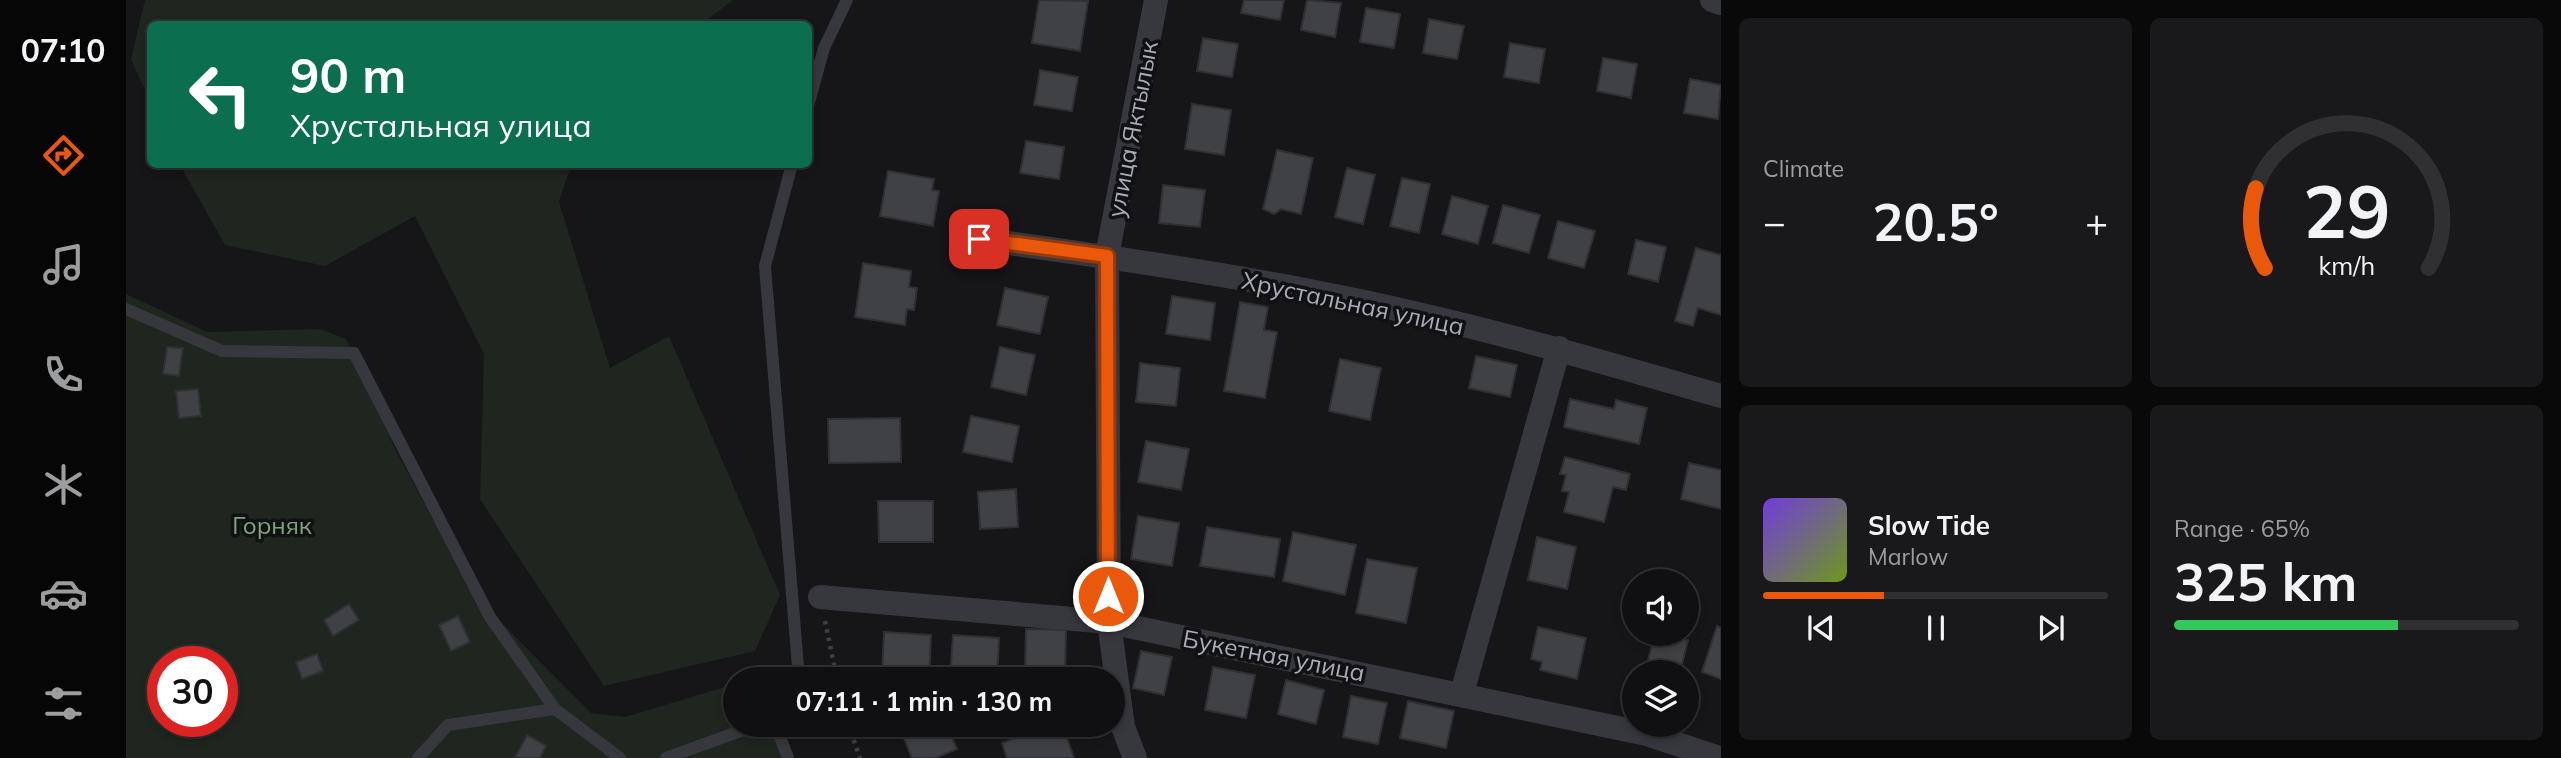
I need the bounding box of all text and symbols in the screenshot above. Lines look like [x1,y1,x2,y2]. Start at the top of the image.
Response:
text: 07:10 [21,30,105,70]
street label: улица Яктылык [1100,38,1164,220]
text: 90 m [290,44,406,105]
icon: left [175,49,266,140]
text: Хрустальная улица [290,105,592,145]
icon: directions [39,131,88,180]
text: Climate [1763,154,1844,183]
text: 29 [2303,166,2390,257]
text: 20.5° [1872,189,1999,254]
text: − [1763,198,1786,246]
text: + [2085,198,2108,246]
pin [949,209,1009,269]
icon: arrive [960,220,998,258]
icon: music [39,240,88,289]
text: km/h [2318,250,2375,281]
street label: Хрустальная улица [1239,265,1467,341]
icon: phone [39,350,88,399]
icon: climate [39,460,88,509]
text: Slow Tide [1868,509,1990,542]
park label: Горняк [232,510,312,540]
text: Range · 65% [2174,514,2310,543]
text: Marlow [1868,542,1948,571]
text: 325 km [2174,549,2357,614]
position arrow [1071,559,1145,633]
icon: car [39,569,88,618]
map controls [1622,569,1699,737]
button: sound [1622,569,1699,646]
icon: previous [1802,609,1840,647]
icon: pause [1917,609,1955,647]
icon: next [2032,609,2070,647]
street label: Букетная улица [1180,623,1368,687]
speed limit sign: 30 [147,646,238,737]
button: layers [1622,660,1699,737]
icon: filters [39,679,88,728]
text: 07:11 · 1 min · 130 m [796,685,1052,718]

